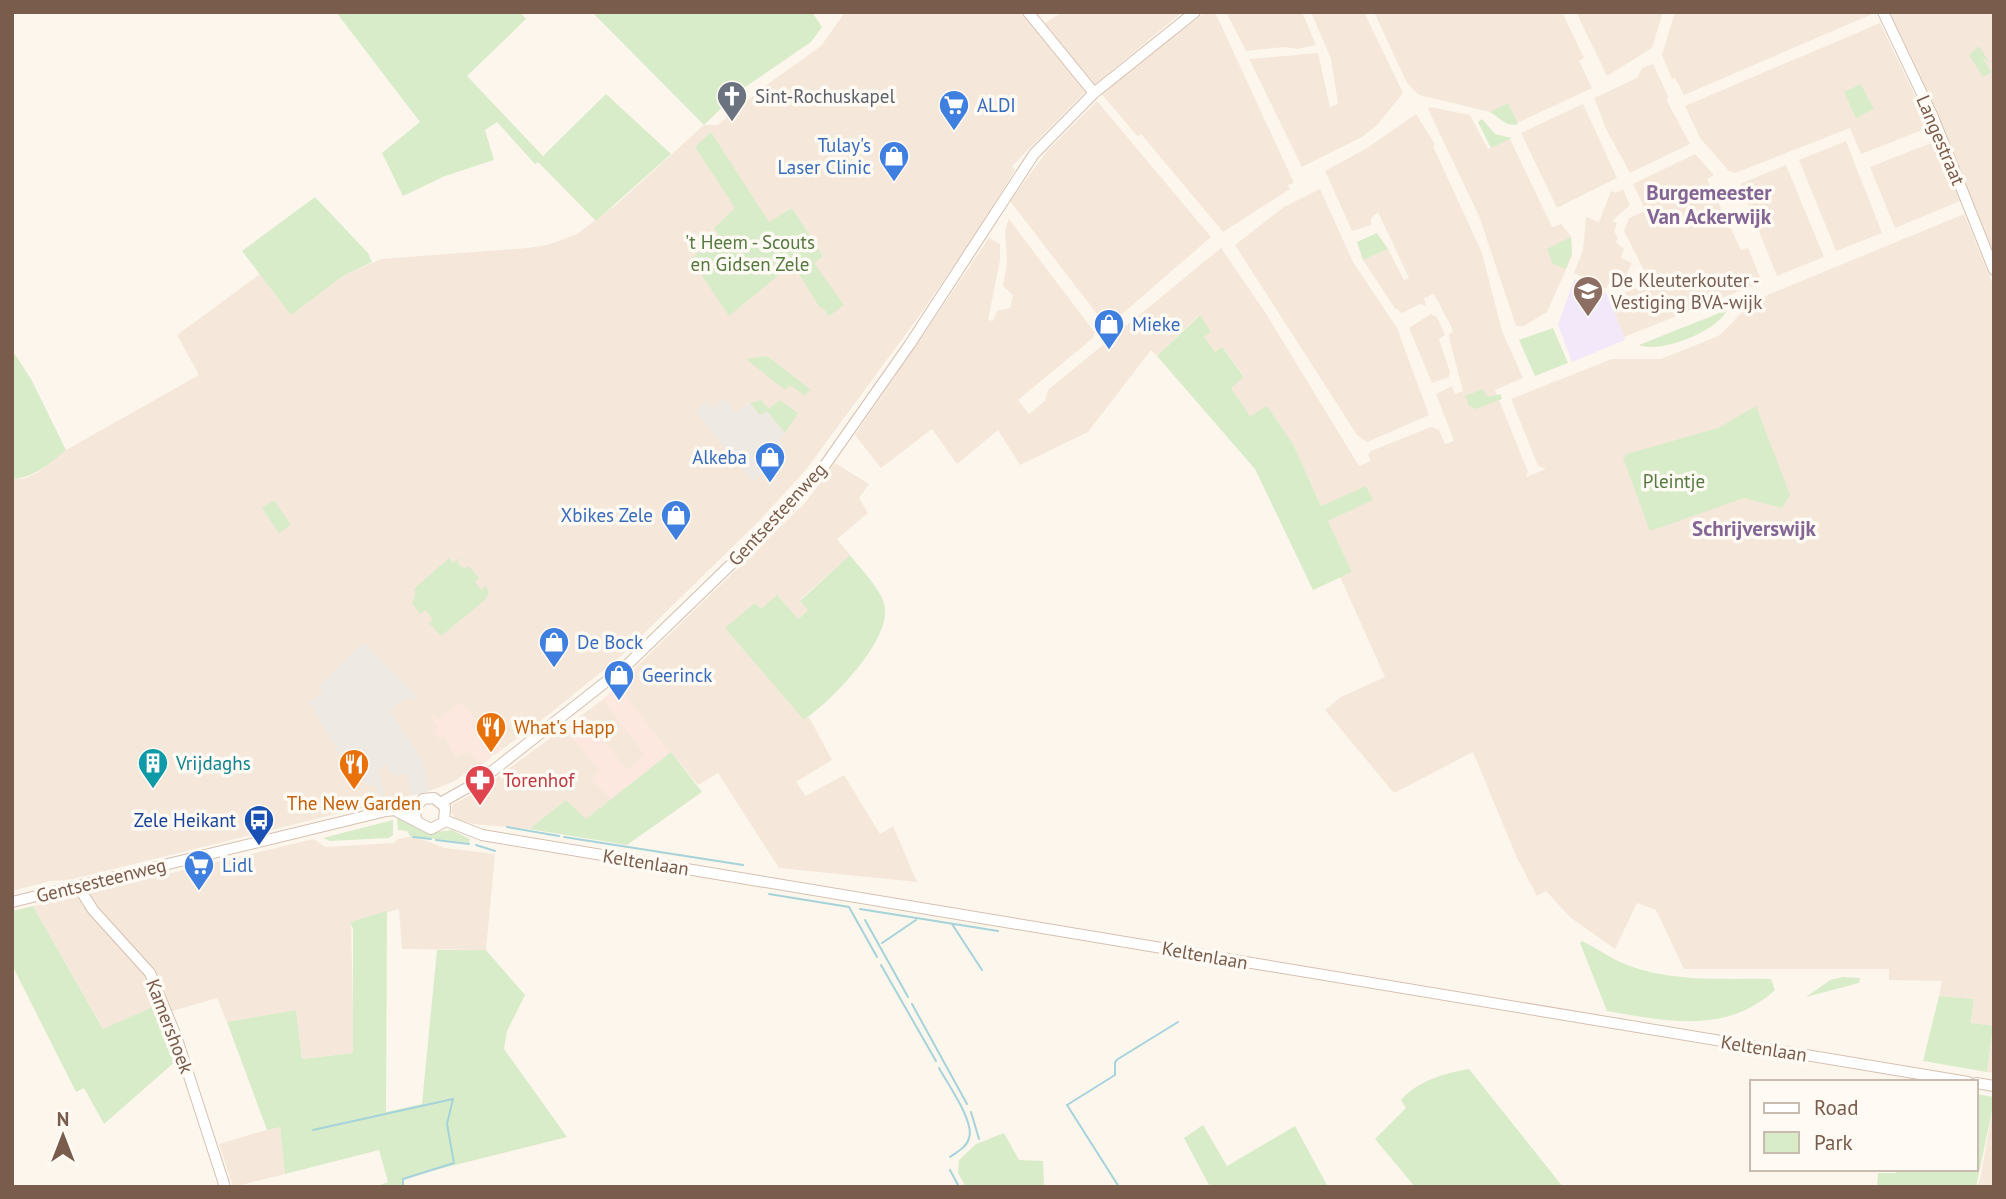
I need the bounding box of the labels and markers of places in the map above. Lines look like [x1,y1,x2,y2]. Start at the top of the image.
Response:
church icon: Sint-Rochuskapel [715,79,749,123]
place label: Sint-Rochuskapel [755,84,895,108]
supermarket icon: ALDI [937,88,971,132]
place label: ALDI [977,93,1016,117]
place label: Tulay's Laser Clinic [777,133,871,179]
shop icon: Tulay's Laser Clinic [877,139,911,183]
place label: De Kleuterkouter - Vestiging BVA-wijk [1610,268,1762,314]
school or university icon: De Kleuterkouter - Vestiging BVA-wijk [1571,274,1605,318]
shop icon: Mieke [1092,307,1126,351]
place label: Mieke [1132,312,1180,336]
shop icon: Alkeba [753,440,787,484]
place label: Alkeba [692,445,747,469]
shop icon: Xbikes Zele [659,498,693,542]
place label: Xbikes Zele [560,503,653,527]
shop icon: De Bock [537,625,571,669]
place label: De Bock [577,630,643,654]
shop icon: Geerinck [602,658,636,702]
place label: Geerinck [642,663,712,687]
restaurant icon: What's Happ [474,710,508,754]
place label: What's Happ [514,715,615,739]
building icon: Vrijdaghs [136,746,170,790]
restaurant icon: The New Garden [337,747,371,791]
place label: Vrijdaghs [175,751,251,775]
pharmacy icon: Torenhof [463,763,497,807]
place label: Torenhof [503,768,575,792]
place label: The New Garden [287,791,421,815]
bus stop icon: Zele Heikant [242,803,276,847]
place label: Zele Heikant [134,808,237,832]
supermarket icon: Lidl [182,848,216,892]
place label: Lidl [222,853,253,877]

